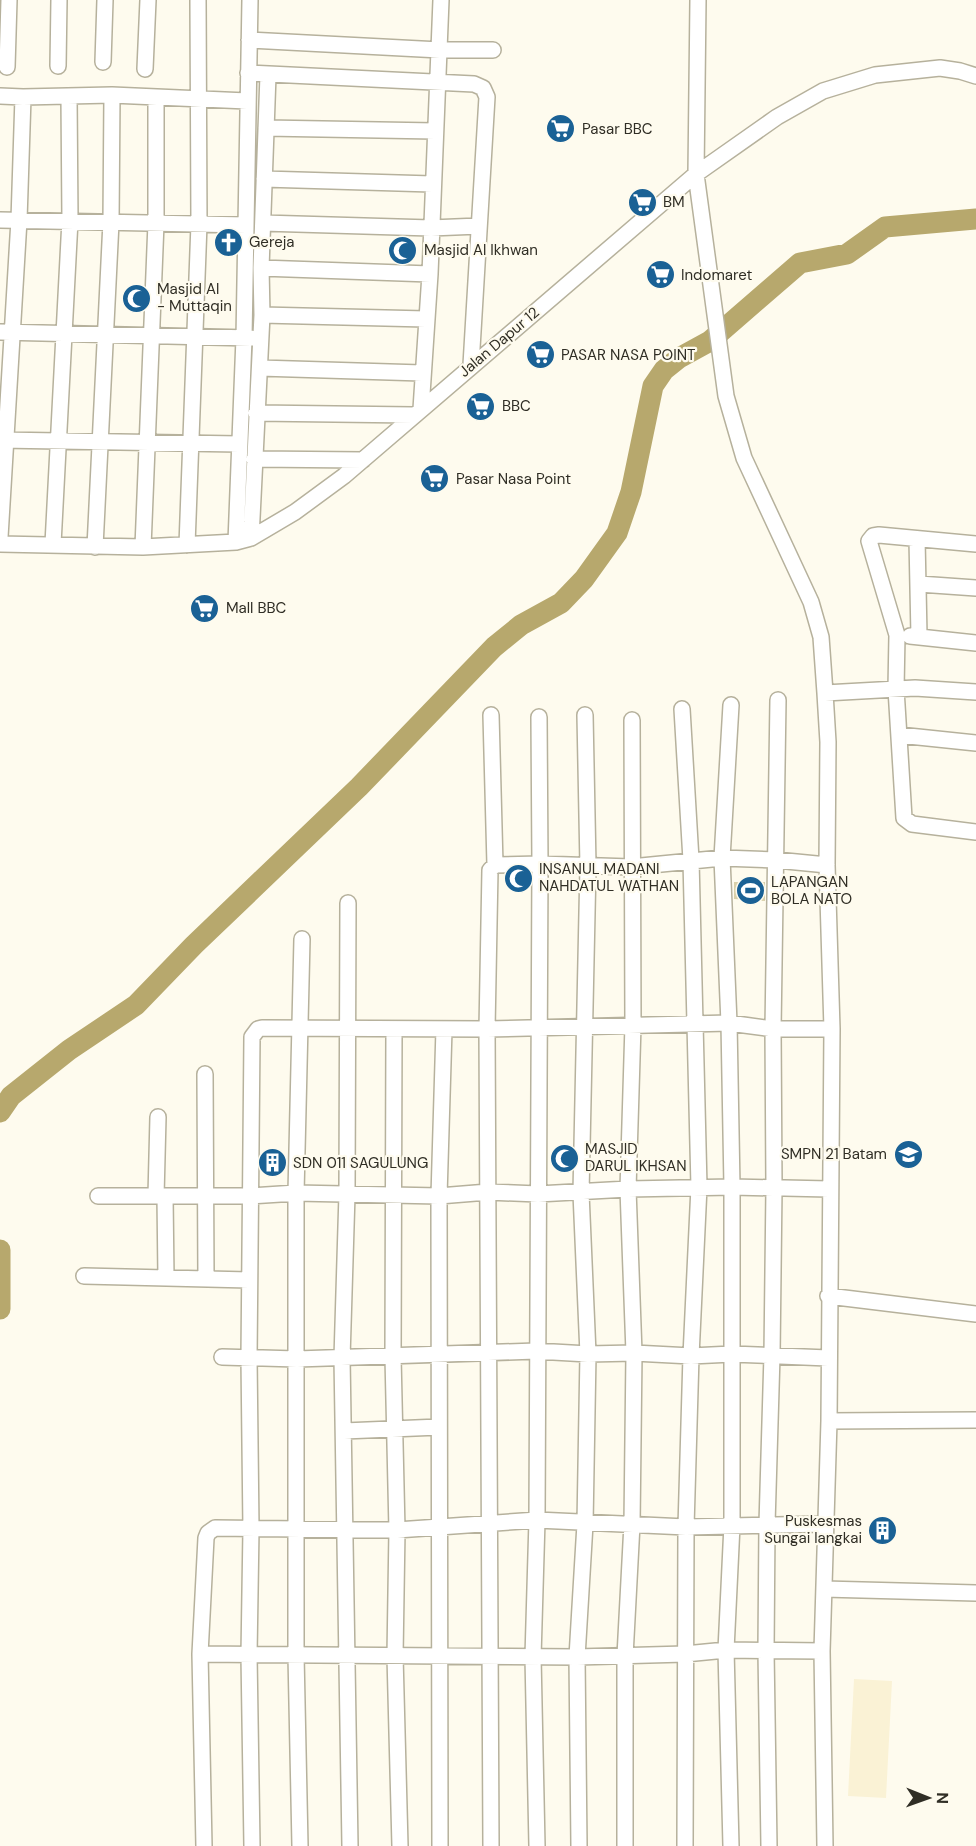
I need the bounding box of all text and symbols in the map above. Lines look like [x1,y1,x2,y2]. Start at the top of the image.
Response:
supermarket icon: Pasar BBC [545,113,577,145]
place label: Pasar BBC [582,119,653,139]
supermarket icon: BM [626,186,658,218]
place label: BM [663,192,685,212]
church icon: Gereja [212,226,244,258]
place label: Gereja [249,232,294,252]
mosque icon: Masjid Al Ikhwan [387,234,419,266]
place label: Masjid Al Ikhwan [424,240,538,260]
supermarket icon: Indomaret [644,259,676,291]
place label: Indomaret [681,265,752,285]
place label: Masjid Al - Muttaqin [157,279,232,316]
mosque icon: Masjid Al - Muttaqin [120,282,152,314]
street label: Jalan Dapur 12 [455,302,543,382]
supermarket icon: PASAR NASA POINT [524,339,556,371]
place label: PASAR NASA POINT [561,345,695,365]
supermarket icon: BBC [465,390,497,422]
place label: BBC [502,396,531,416]
supermarket icon: Pasar Nasa Point [419,463,451,495]
place label: Pasar Nasa Point [456,469,571,489]
supermarket icon: Mall BBC [189,592,221,624]
place label: Mall BBC [226,598,287,618]
place label: INSANUL MADANI NAHDATUL WATHAN [539,859,679,896]
mosque icon: INSANUL MADANI NAHDATUL WATHAN [502,862,534,894]
place label: LAPANGAN BOLA NATO [771,872,852,909]
sports icon: LAPANGAN BOLA NATO [734,875,766,907]
school or university icon: SMPN 21 Batam [892,1138,924,1170]
place label: MASJID DARUL IKHSAN [585,1139,687,1176]
mosque icon: MASJID DARUL IKHSAN [548,1142,580,1174]
place label: SMPN 21 Batam [781,1144,887,1164]
building icon: SDN 011 SAGULUNG [256,1147,288,1179]
place label: SDN 011 SAGULUNG [293,1153,428,1173]
place label: Puskesmas Sungai langkai [764,1511,862,1548]
building icon: Puskesmas Sungai langkai [867,1514,899,1546]
north arrow [898,1768,958,1828]
text: N [932,1792,953,1804]

